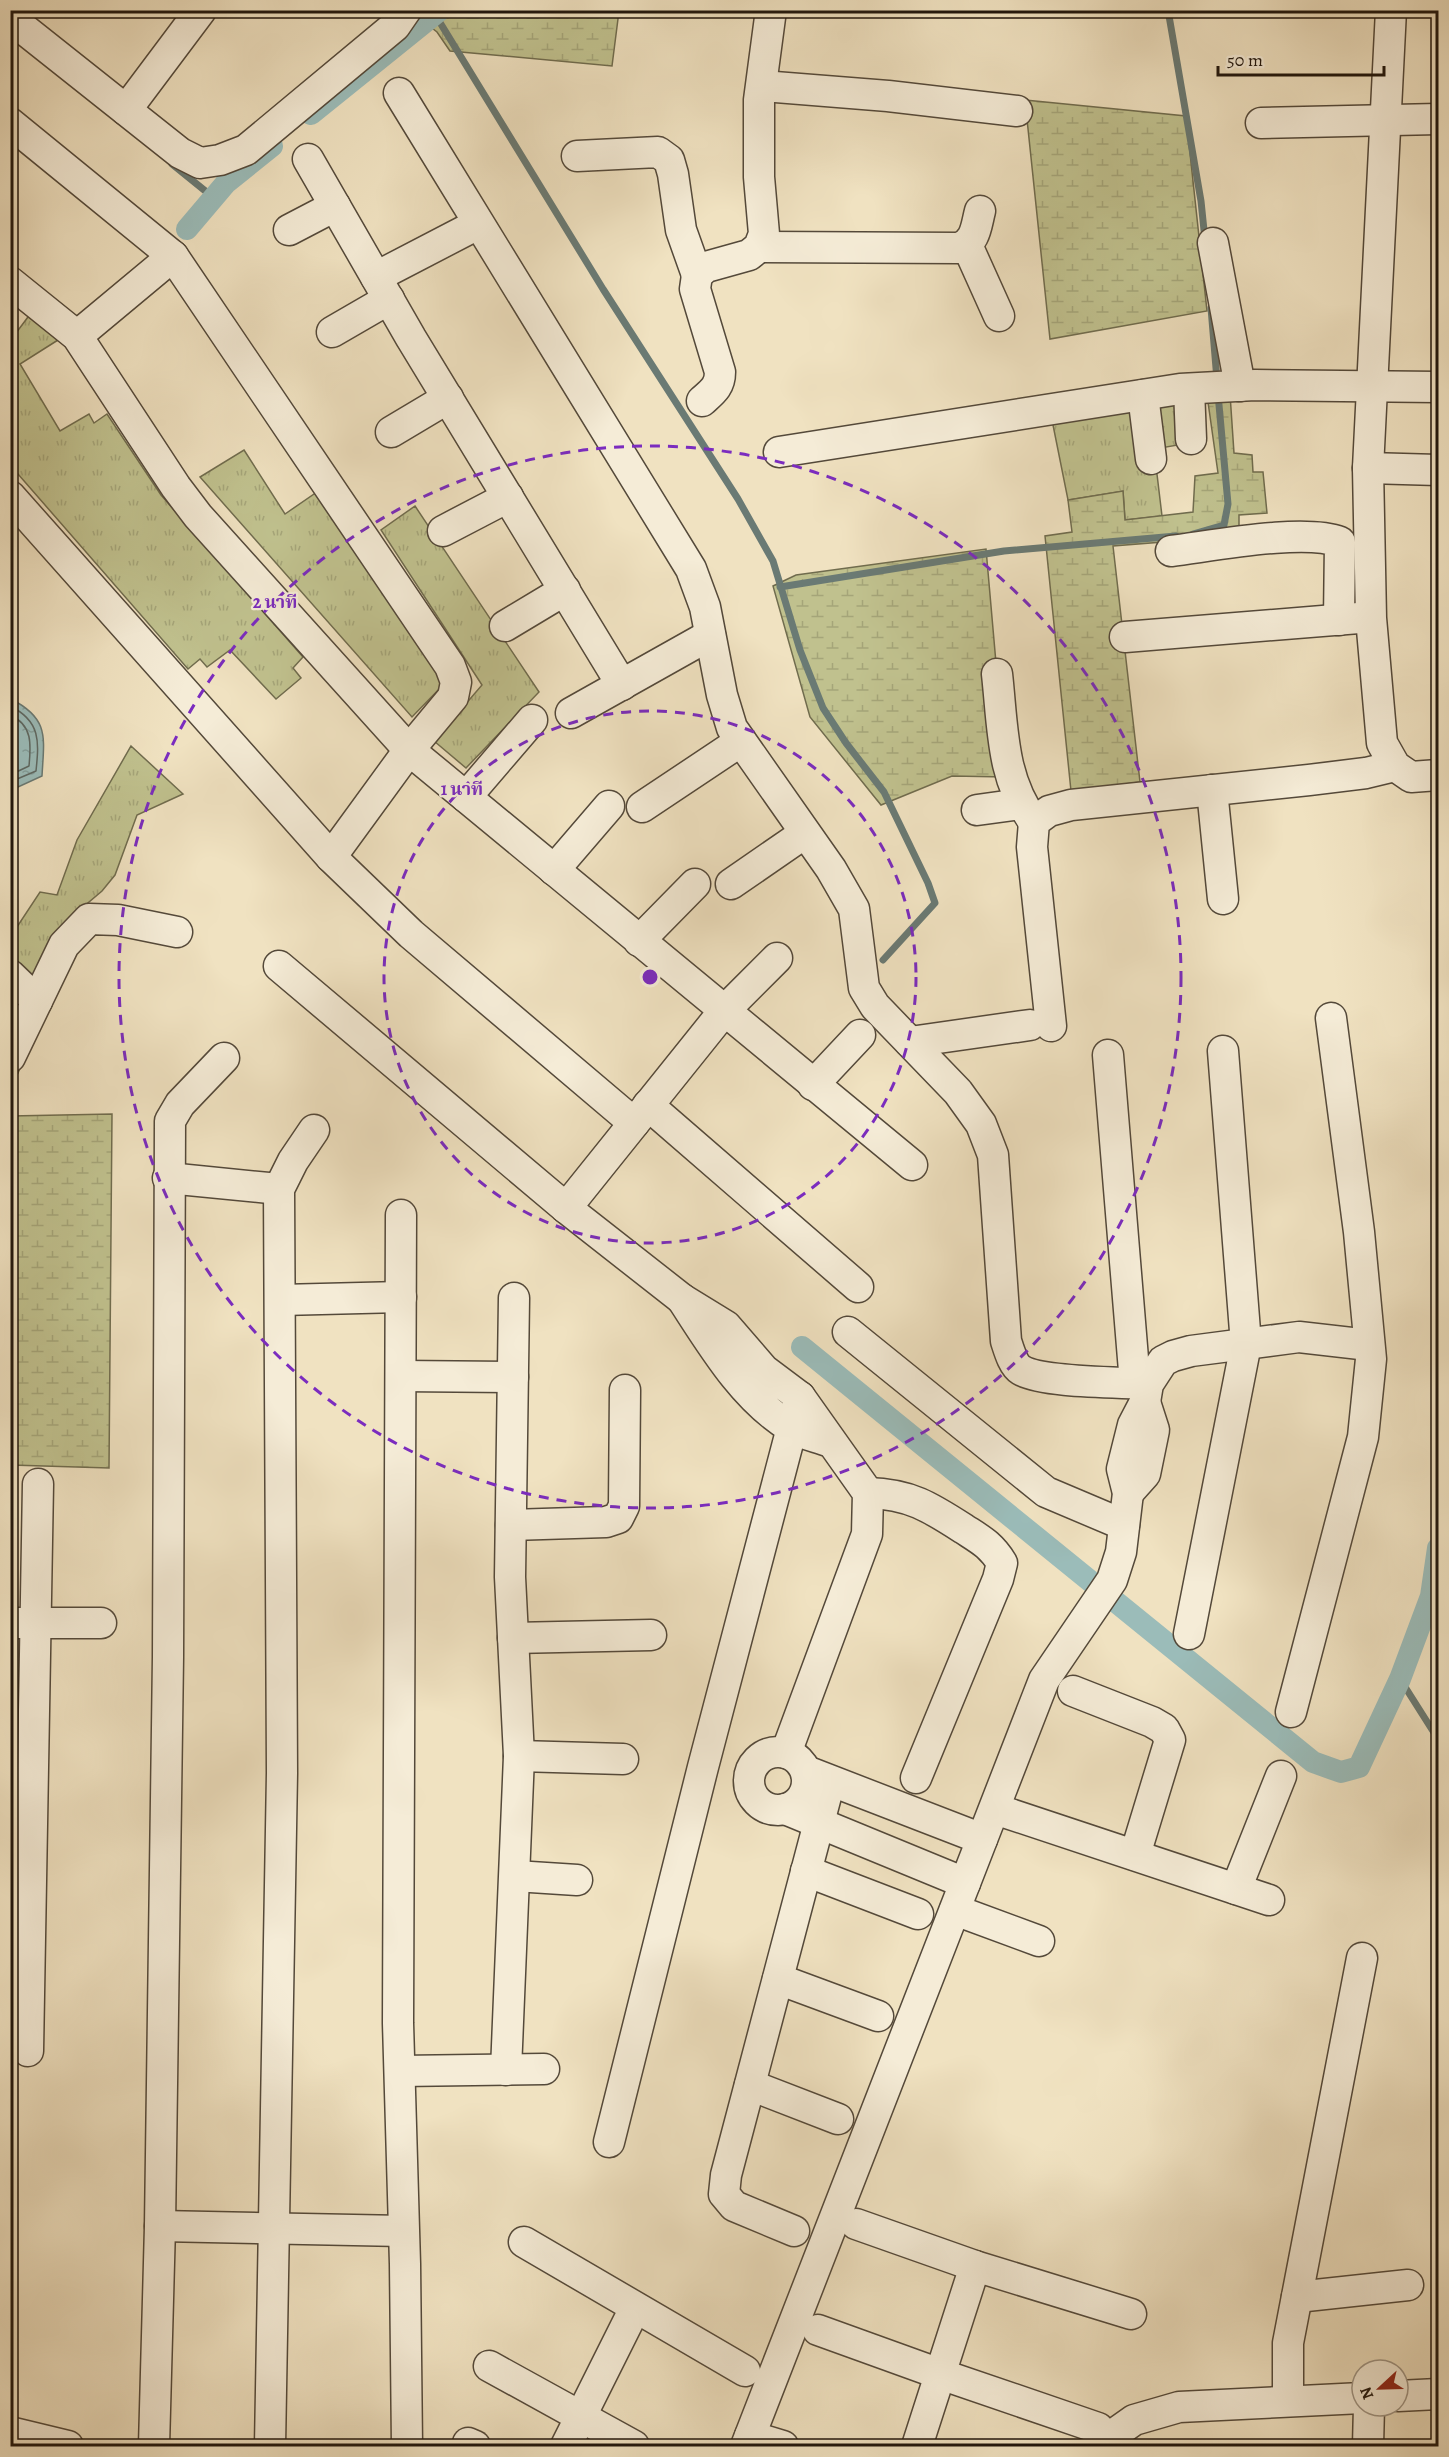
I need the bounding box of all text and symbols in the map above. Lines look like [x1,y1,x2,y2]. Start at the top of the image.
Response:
scale bar [1218,39,1384,77]
text: 50 m [1227,48,1263,72]
text: 2 นาที [253,590,297,614]
text: 1 นาที [441,777,483,801]
centre of rings [640,967,660,987]
north arrow [1350,2358,1410,2418]
text: N [1355,2383,1379,2403]

